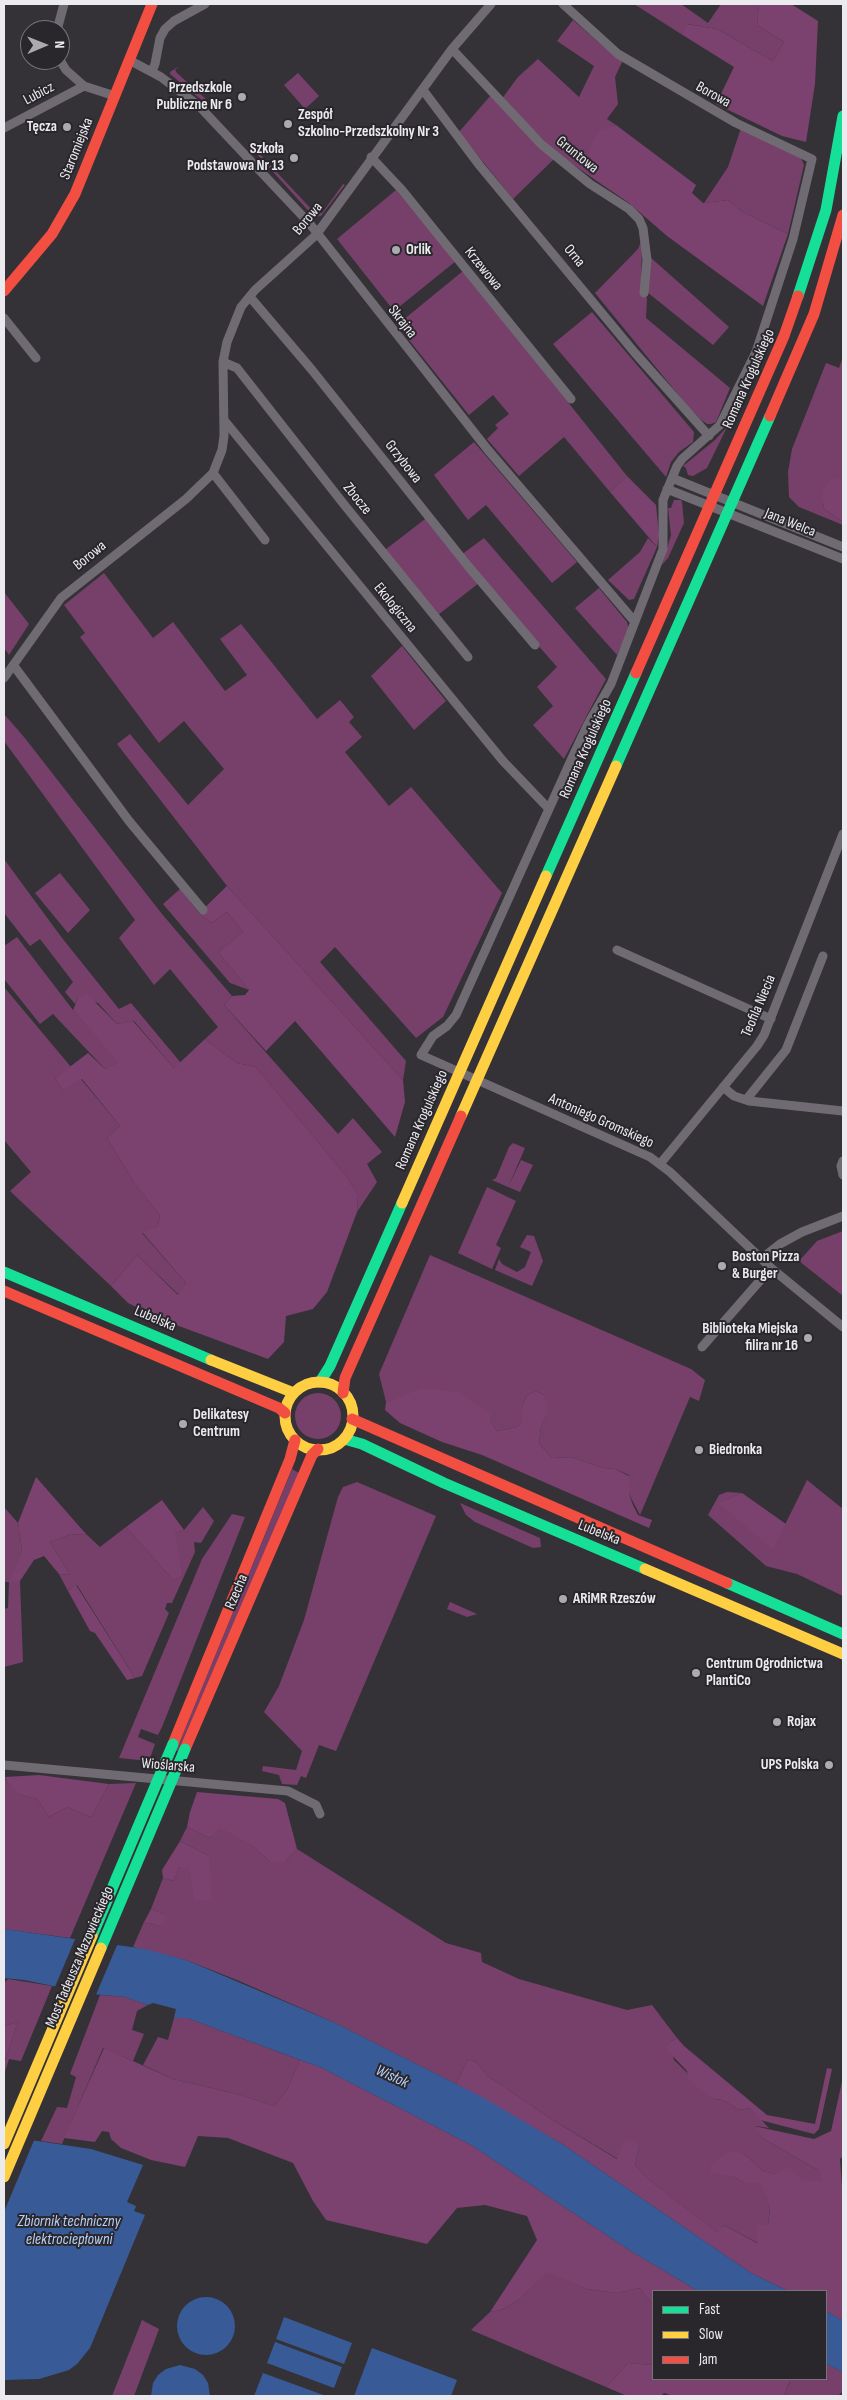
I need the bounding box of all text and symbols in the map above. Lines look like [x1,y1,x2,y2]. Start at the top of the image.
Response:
north arrow [20,20,70,70]
text: N [51,41,68,49]
street label: Borowa [692,78,734,112]
street label: Lubicz [21,79,57,109]
place label: Przedszkole Publiczne Nr 6 [156,79,232,114]
marker: Przedszkole Publiczne Nr 6 [236,91,248,103]
place label: Zespół Szkolno-Przedszkolny Nr 3 [298,106,439,141]
street label: Staromiejska [56,115,98,183]
place label: Tęcza [27,118,57,136]
marker: Zespół Szkolno-Przedszkolny Nr 3 [282,118,294,130]
marker: Tęcza [61,121,73,133]
street label: Gruntowa [552,133,602,177]
place label: Szkoła Podstawowa Nr 13 [187,140,284,175]
marker: Szkoła Podstawowa Nr 13 [288,152,300,164]
street label: Borowa [289,199,327,239]
place label: Orlik [406,241,431,259]
street label: Orna [559,241,589,271]
marker: Orlik [390,244,402,256]
street label: Krzewowa [460,244,506,294]
street label: Skrajna [384,302,420,342]
street label: Romana Krogulskiego [719,326,779,432]
street label: Grzybowa [381,437,425,487]
street label: Zbocze [339,479,375,519]
street label: Jana Welca [762,505,818,541]
street label: Borowa [70,537,110,575]
street label: Ekologiczna [369,579,421,637]
street label: Romana Krogulskiego [556,696,616,802]
street label: Teofila Niecia [738,972,780,1040]
street label: Romana Krogulskiego [392,1067,452,1173]
street label: Antoniego Gromskiego [546,1090,656,1152]
place label: Boston Pizza & Burger [732,1248,799,1283]
marker: Boston Pizza & Burger [716,1260,728,1272]
street label: Lubelska [131,1302,179,1336]
place label: Biblioteka Miejska filira nr 16 [702,1320,798,1355]
marker: Biblioteka Miejska filira nr 16 [802,1332,814,1344]
place label: Delikatesy Centrum [193,1406,249,1441]
marker: Delikatesy Centrum [177,1418,189,1430]
place label: Biedronka [709,1441,762,1459]
marker: Biedronka [693,1444,705,1456]
street label: Lubelska [575,1516,623,1550]
street label: Rzecha [222,1572,252,1612]
place label: ARiMR Rzeszów [573,1590,656,1608]
marker: ARiMR Rzeszów [557,1593,569,1605]
place label: Centrum Ogrodnictwa PlantiCo [706,1655,823,1690]
marker: Centrum Ogrodnictwa PlantiCo [690,1667,702,1679]
place label: Rojax [787,1713,816,1731]
marker: Rojax [771,1716,783,1728]
street label: Wioślarska [140,1755,196,1777]
place label: UPS Polska [761,1756,819,1774]
marker: UPS Polska [823,1759,835,1771]
street label: Most Tadeusza Mazowieckiego [42,1884,118,2030]
water label: Wisłok [372,2061,412,2093]
water label: Zbiornik techniczny elektrociepłowni [18,2212,120,2250]
legend [652,2290,827,2380]
text: Fast [699,2300,720,2319]
text: Slow [699,2325,723,2344]
text: Jam [699,2350,717,2369]

